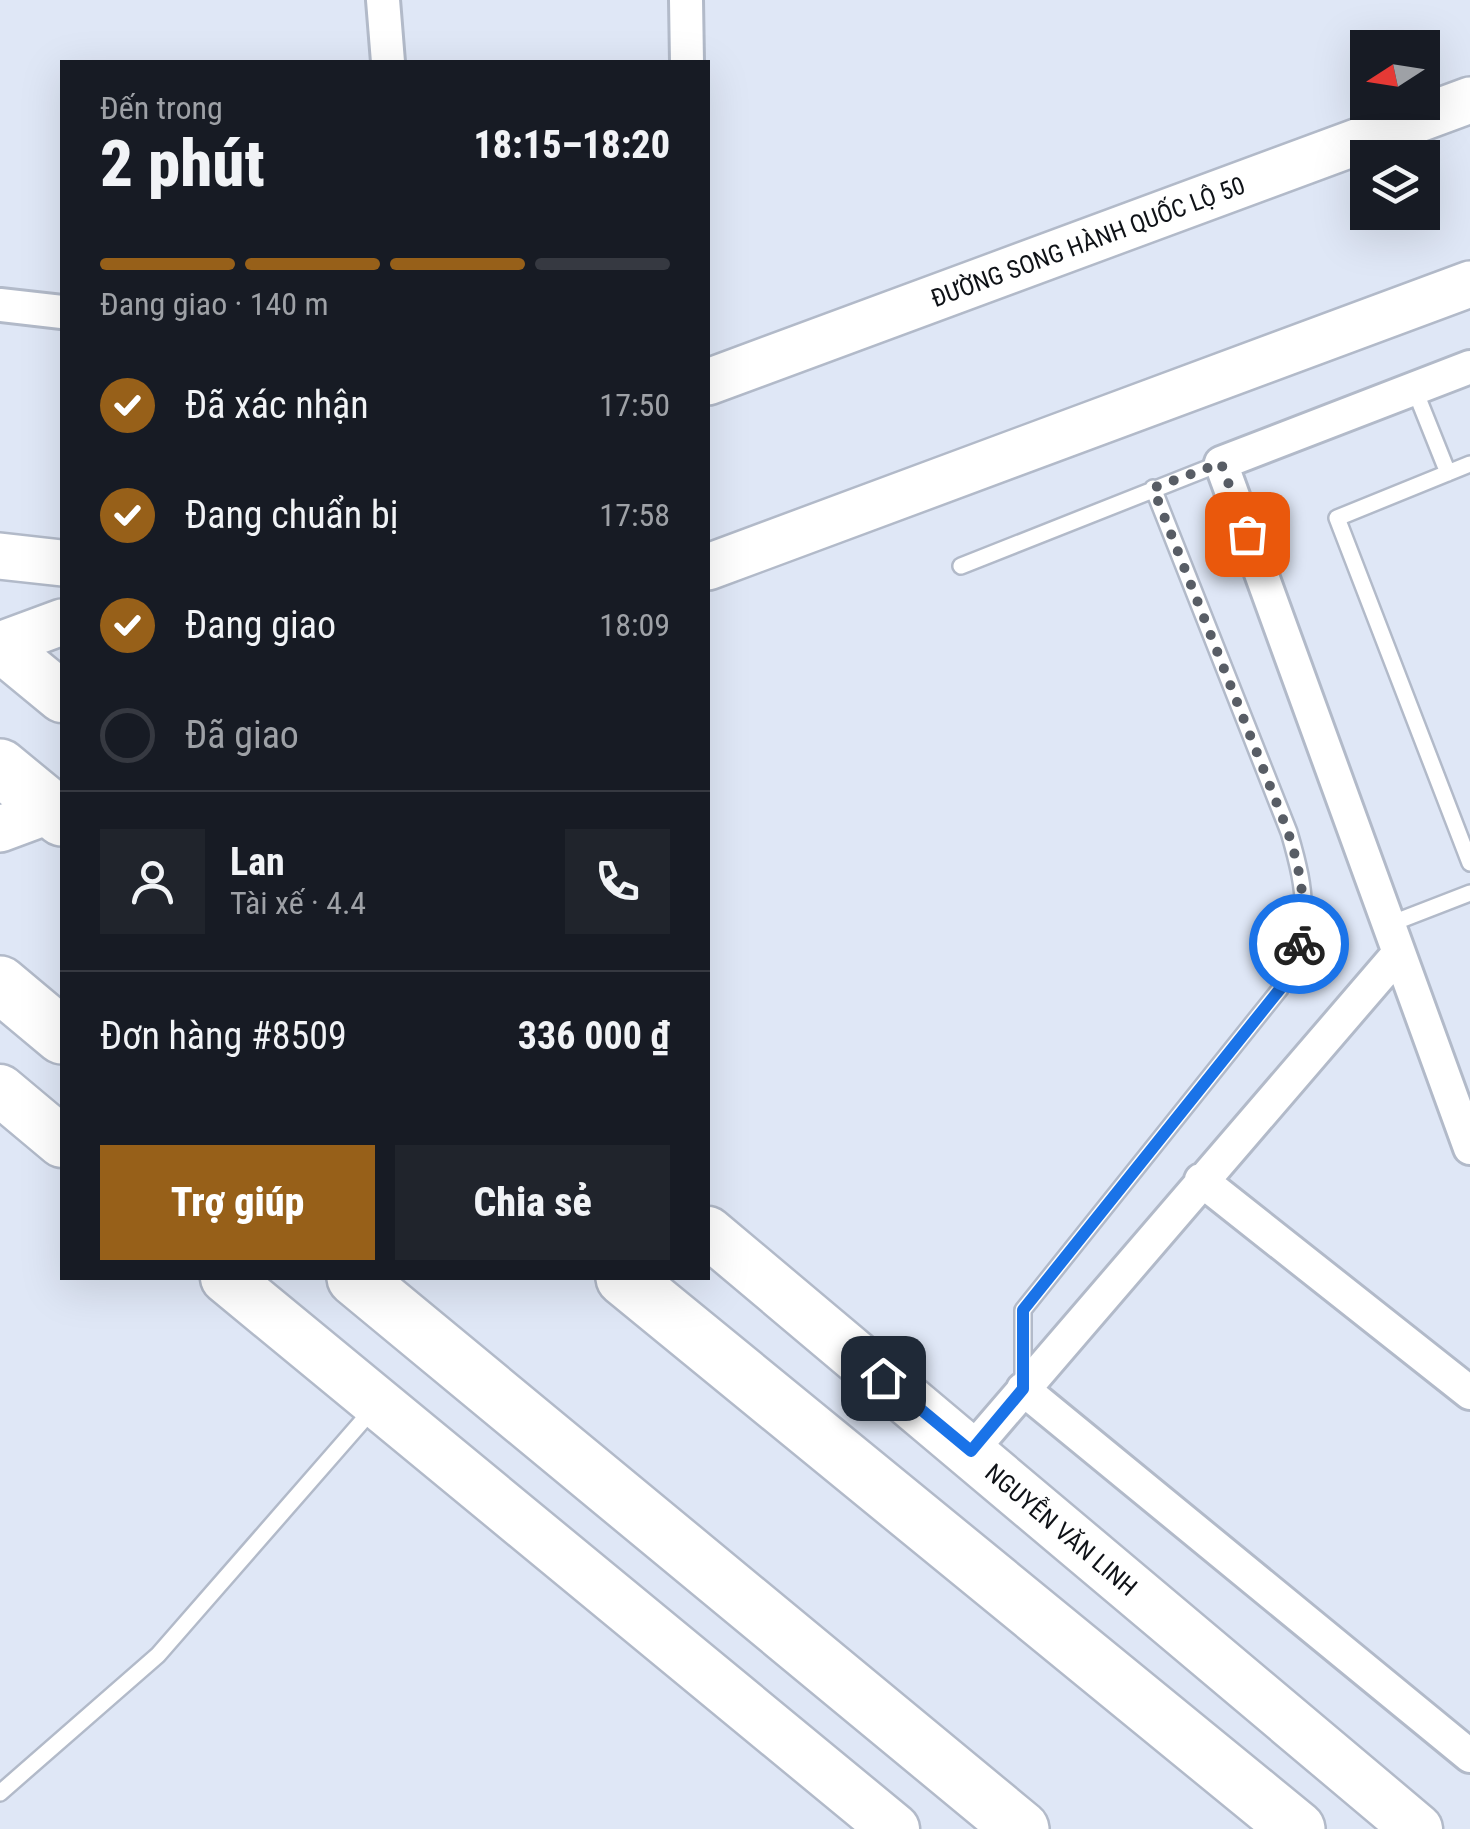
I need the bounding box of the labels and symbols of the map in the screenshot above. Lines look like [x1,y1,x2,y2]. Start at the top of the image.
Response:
north arrow [1350,30,1440,120]
street label: ĐƯỜNG SONG HÀNH QUỐC LỘ 50 [927,171,1249,313]
pin [1205,492,1290,577]
courier [1249,894,1349,994]
pin [841,1336,926,1421]
street label: NGUYỄN VĂN LINH [979,1458,1143,1602]

